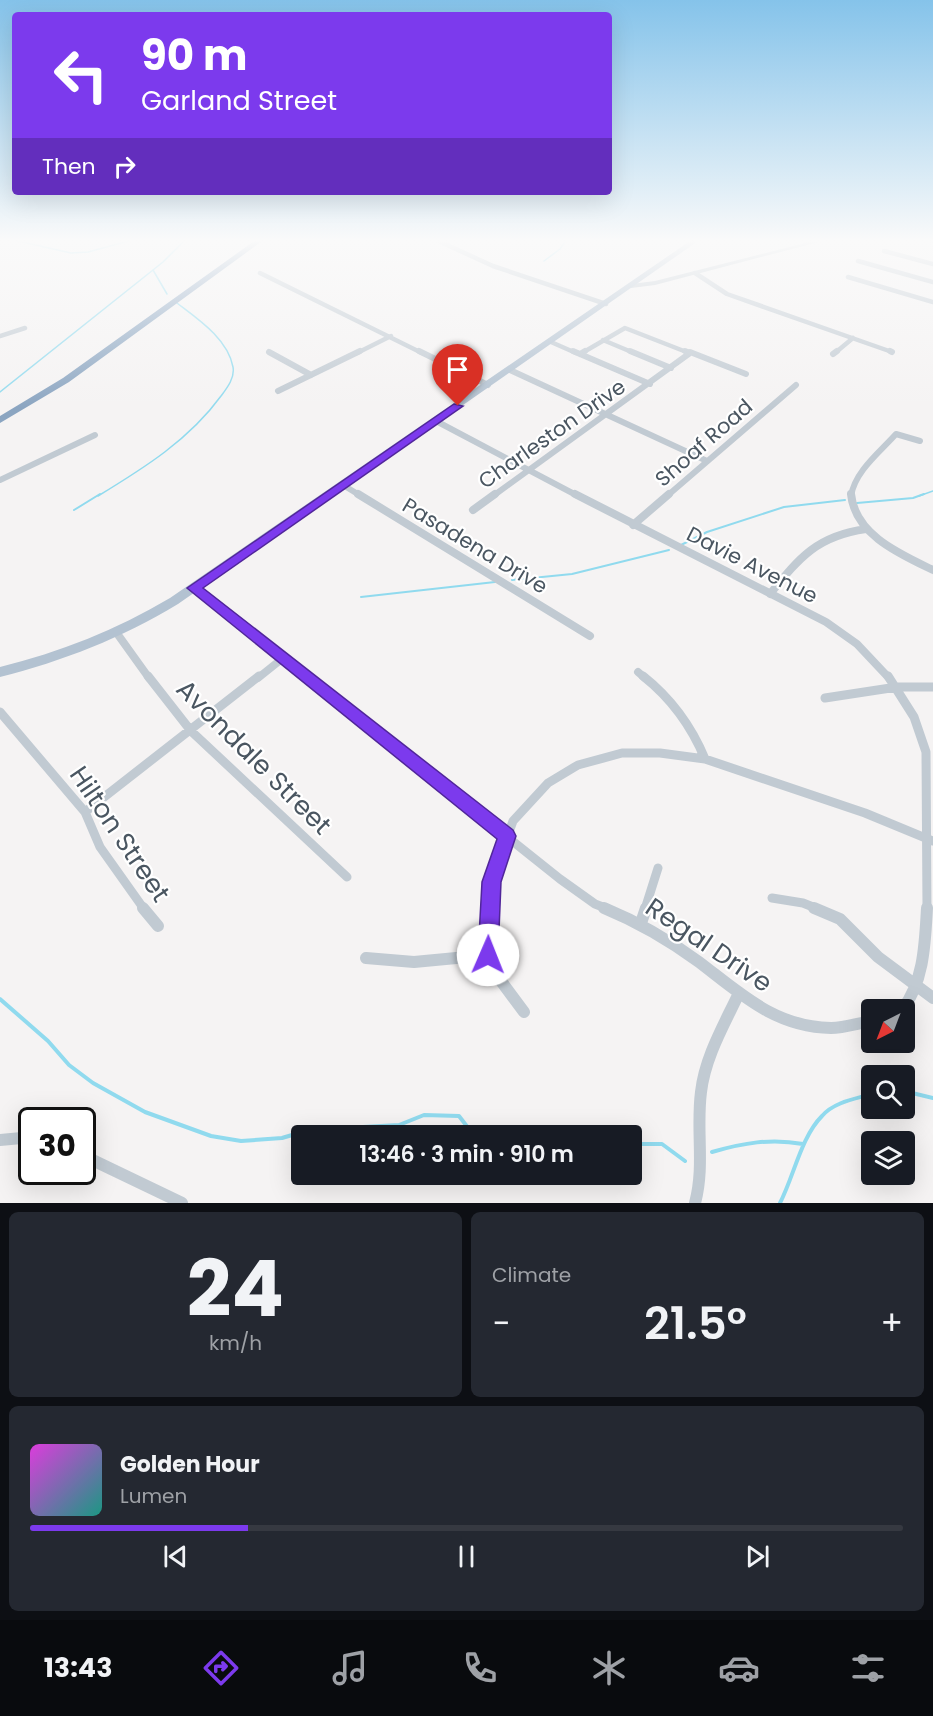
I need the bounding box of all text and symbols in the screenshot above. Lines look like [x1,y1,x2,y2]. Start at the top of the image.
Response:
text: 90 m [141,26,248,85]
icon: left [42,36,120,114]
text: Garland Street [141,82,337,119]
icon: right [108,150,141,183]
text: Then [42,151,96,182]
pin [432,344,483,406]
icon: arrive [441,353,474,386]
street label: Charleston Drive [472,372,631,495]
street label: Shoaf Road [649,392,759,493]
street label: Pasadena Drive [397,491,553,600]
street label: Davie Avenue [682,519,823,610]
street label: Avondale Street [168,671,340,843]
street label: Hilton Street [61,759,179,909]
street label: Regal Drive [639,889,779,1001]
position arrow [456,923,520,987]
north arrow [861,999,915,1053]
map controls [861,999,915,1185]
button: search [861,1065,915,1119]
speed limit sign: 30 [18,1107,96,1185]
button: layers [861,1131,915,1185]
text: 13:46 · 3 min · 910 m [359,1139,574,1170]
text: 24 [187,1234,284,1343]
text: Climate [492,1261,571,1289]
text: 21.5° [644,1292,747,1355]
text: − [492,1300,510,1347]
text: + [880,1300,903,1347]
text: km/h [209,1329,262,1357]
text: Golden Hour [120,1449,260,1480]
text: Lumen [120,1482,187,1510]
icon: previous [159,1540,192,1573]
icon: pause [450,1540,483,1573]
icon: next [741,1540,774,1573]
icon: directions [200,1647,242,1689]
icon: music [329,1647,371,1689]
icon: phone [459,1647,501,1689]
icon: climate [588,1647,630,1689]
icon: car [718,1647,760,1689]
icon: filters [847,1647,889,1689]
text: 13:43 [44,1649,113,1686]

